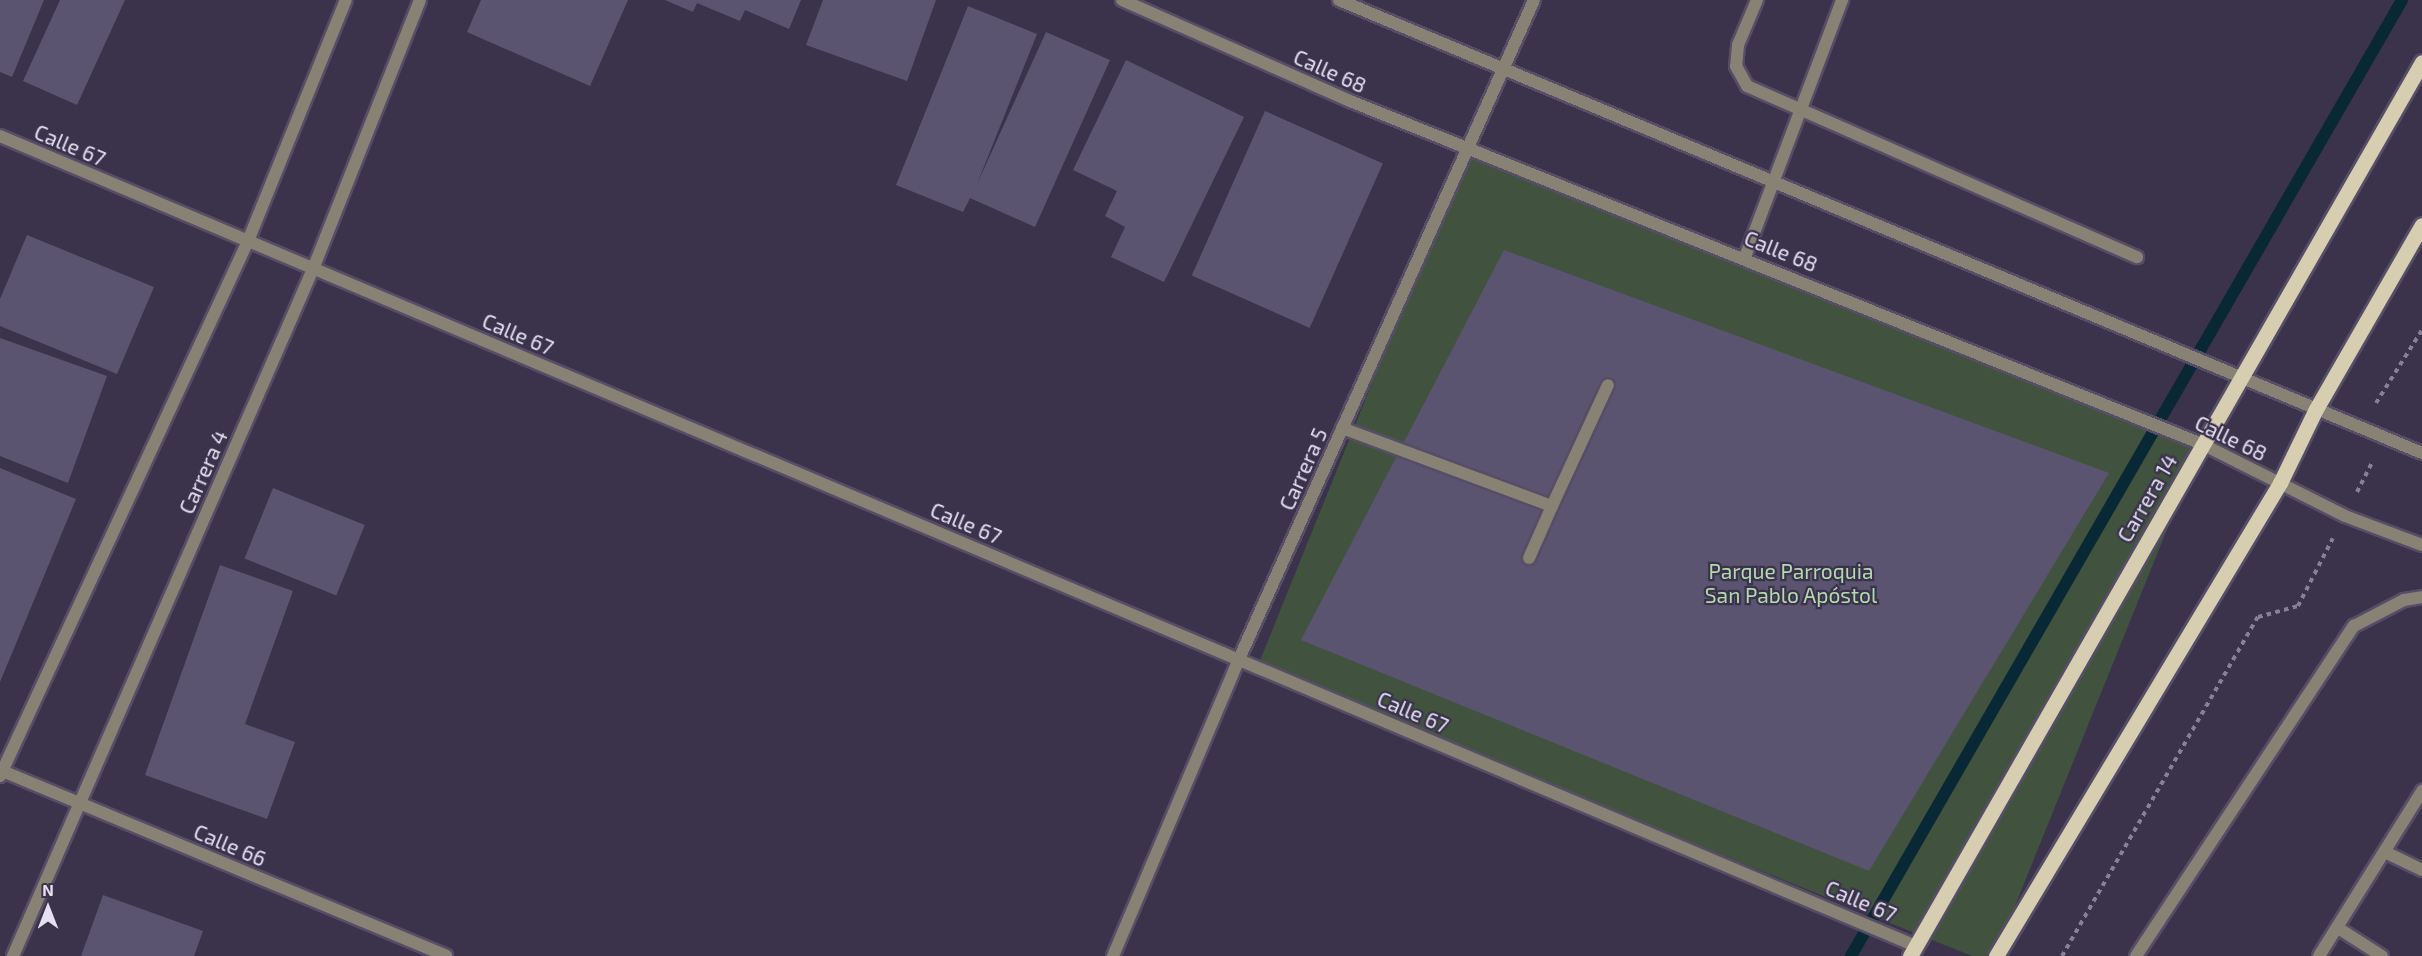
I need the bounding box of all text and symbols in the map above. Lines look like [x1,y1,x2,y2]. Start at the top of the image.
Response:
street label: Calle 68 [1290,44,1370,98]
street label: Calle 67 [31,119,109,171]
street label: Calle 68 [1741,225,1821,277]
street label: Calle 67 [479,308,557,360]
street label: Calle 68 [2191,410,2271,466]
street label: Carrera 5 [1274,424,1332,514]
street label: Carrera 4 [173,426,233,518]
street label: Carrera 14 [2112,450,2182,546]
street label: Calle 67 [927,497,1005,549]
park label: Parque Parroquia San Pablo Apóstol [1705,558,1877,608]
street label: Calle 67 [1374,686,1452,738]
street label: Calle 66 [190,819,270,871]
street label: Calle 67 [1822,875,1900,927]
north arrow [18,878,78,938]
text: N [42,880,54,899]

